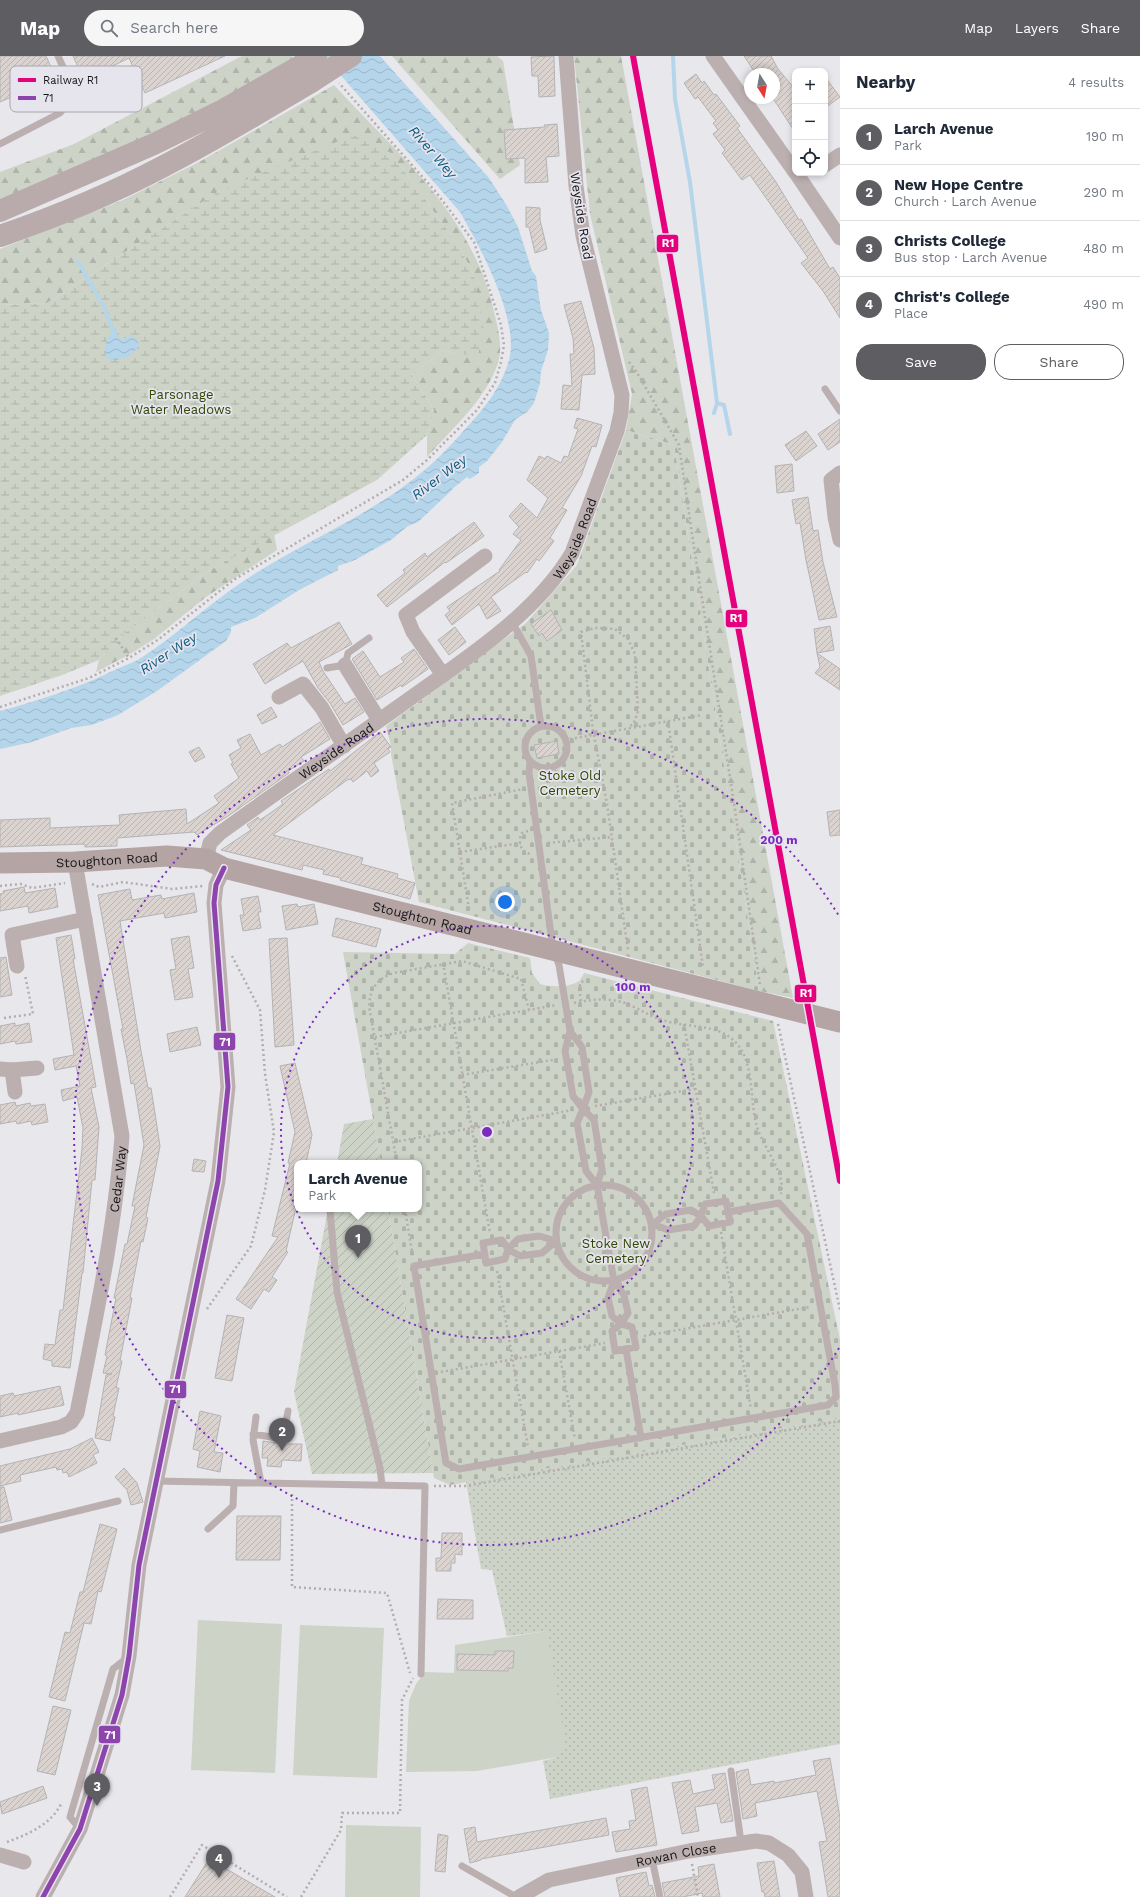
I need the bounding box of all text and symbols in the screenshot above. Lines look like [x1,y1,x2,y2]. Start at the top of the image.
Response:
search box [84,10,364,46]
text: Map [20,17,60,40]
icon: search [98,17,120,39]
text: Search here [130,19,218,37]
text: Map [964,20,993,36]
text: Layers [1015,20,1059,36]
text: Share [1081,20,1120,36]
legend [10,66,142,112]
north arrow [744,68,780,104]
map controls [792,68,828,176]
button: + [792,68,828,104]
text: Nearby [856,72,915,92]
text: Railway R1 [43,74,98,87]
text: 4 results [1068,75,1124,90]
text: 71 [43,92,53,105]
button: − [792,104,828,140]
text: Larch Avenue [894,120,994,138]
water label: River Wey [406,122,461,182]
text: 1 [866,129,872,144]
text: 190 m [1086,129,1124,144]
text: Park [894,138,922,153]
button: locate [792,140,828,176]
street label: Weyside Road [567,171,596,261]
text: New Hope Centre [894,176,1023,194]
text: 2 [865,185,873,200]
text: 290 m [1083,185,1124,200]
text: Church · Larch Avenue [894,194,1037,209]
text: Christs College [894,232,1006,250]
line badge: R1 [656,234,679,253]
text: R1 [662,237,674,250]
text: 3 [865,241,873,256]
text: 480 m [1083,241,1124,256]
text: Bus stop · Larch Avenue [894,250,1047,265]
text: Christ's College [894,288,1010,306]
text: 4 [865,297,873,312]
text: 490 m [1083,297,1124,312]
text: Place [894,306,928,321]
button: Save [856,344,986,380]
button: Share [994,344,1124,380]
park label: Parsonage Water Meadows [131,387,231,417]
water label: River Wey [408,451,470,503]
street label: Weyside Road [550,496,600,582]
line badge: R1 [725,609,748,628]
text: R1 [730,612,742,625]
water label: River Wey [137,628,200,677]
street label: Weyside Road [296,720,377,783]
park label: Stoke Old Cemetery [539,768,601,798]
text: 200 m [760,833,798,847]
street label: Stoughton Road [56,850,158,870]
your location [495,892,515,912]
street label: Stoughton Road [371,898,474,938]
text: 100 m [615,980,651,994]
line badge: R1 [794,984,817,1003]
text: R1 [800,987,812,1000]
line badge: 71 [213,1032,236,1051]
text: 71 [219,1036,231,1049]
centre of rings [480,1125,494,1139]
street label: Cedar Way [107,1145,129,1213]
popup [294,1160,422,1212]
text: Larch Avenue [308,1170,408,1188]
text: Park [308,1188,336,1203]
pin: 1 [345,1225,371,1258]
park label: Stoke New Cemetery [582,1236,650,1266]
line badge: 71 [164,1380,187,1399]
text: 71 [169,1383,181,1396]
pin: 2 [269,1418,295,1451]
line badge: 71 [98,1725,121,1744]
text: 71 [104,1729,116,1742]
pin: 3 [84,1773,110,1806]
street label: Rowan Close [634,1840,717,1870]
pin: 4 [206,1845,232,1878]

